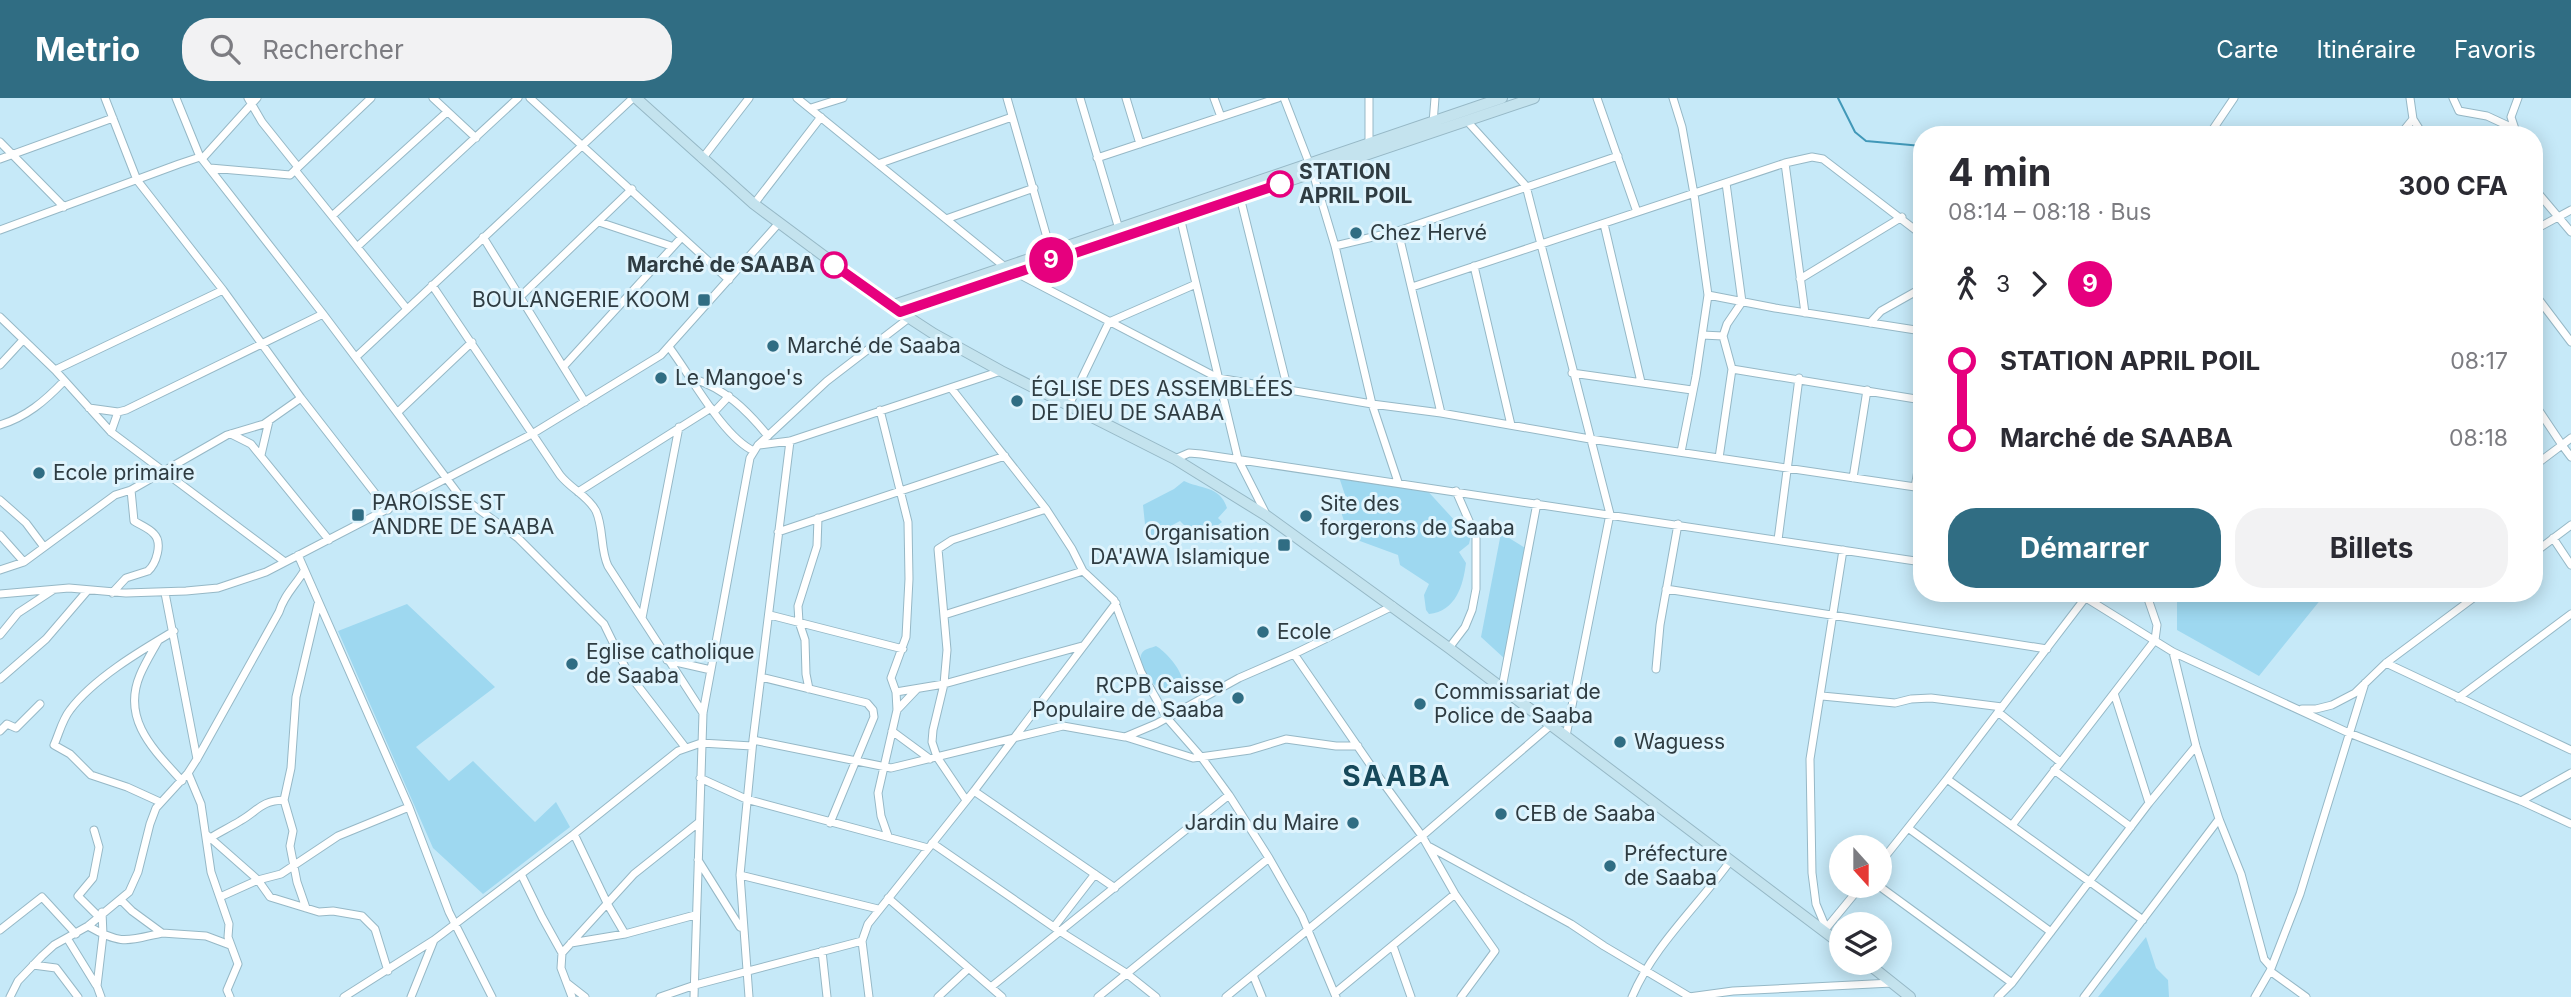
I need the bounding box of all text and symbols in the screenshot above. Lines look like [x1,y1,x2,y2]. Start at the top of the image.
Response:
search box [182,18,672,81]
text: Metrio [35,29,140,69]
icon: search [206,30,244,68]
text: Rechercher [262,34,404,65]
text: Carte [2216,35,2278,64]
text: Itinéraire [2316,35,2416,64]
text: Favoris [2454,35,2536,64]
text: 4 min [1948,149,2051,195]
place label: STATION APRIL POIL [1299,159,1413,208]
text: 300 CFA [2398,170,2508,201]
marker: STATION APRIL POIL [1267,171,1293,197]
text: 08:14 – 08:18 · Bus [1948,198,2151,226]
place label: Chez Hervé [1370,220,1487,245]
marker: Chez Hervé [1348,225,1364,241]
line badge: 9 [1028,237,1074,283]
text: 9 [1043,245,1059,274]
place label: Marché de SAABA [627,252,815,277]
marker: Marché de SAABA [821,252,847,278]
icon: walk [1948,265,1986,303]
icon: forward [2020,265,2058,303]
text: 9 [2082,269,2098,298]
text: 3 [1996,270,2010,298]
place label: BOULANGERIE KOOM [472,287,690,312]
marker: BOULANGERIE KOOM [696,292,712,308]
place label: Marché de Saaba [787,333,961,358]
marker: Marché de Saaba [765,338,781,354]
text: STATION APRIL POIL [2000,345,2260,376]
text: 08:17 [2450,347,2508,375]
place label: Le Mangoe's [675,365,803,390]
marker: Le Mangoe's [653,370,669,386]
place label: ÉGLISE DES ASSEMBLÉES DE DIEU DE SAABA [1031,375,1293,425]
marker: ÉGLISE DES ASSEMBLÉES DE DIEU DE SAABA [1009,393,1025,409]
text: Marché de SAABA [2000,422,2233,453]
text: 08:18 [2449,424,2508,452]
place label: Ecole primaire [53,460,195,485]
marker: Ecole primaire [31,465,47,481]
place label: PAROISSE ST ANDRE DE SAABA [372,490,554,539]
place label: Site des forgerons de Saaba [1320,491,1515,540]
marker: PAROISSE ST ANDRE DE SAABA [350,507,366,523]
marker: Site des forgerons de Saaba [1298,508,1314,524]
button: Démarrer [1948,508,2221,588]
button: Billets [2235,508,2508,588]
place label: Organisation DA'AWA Islamique [1090,520,1270,569]
marker: Organisation DA'AWA Islamique [1276,537,1292,553]
place label: Ecole [1277,619,1332,644]
marker: Ecole [1255,624,1271,640]
place label: Eglise catholique de Saaba [586,639,754,688]
marker: Eglise catholique de Saaba [564,656,580,672]
place label: RCPB Caisse Populaire de Saaba [1032,673,1224,722]
place label: Commissariat de Police de Saaba [1434,679,1601,728]
marker: RCPB Caisse Populaire de Saaba [1230,690,1246,706]
marker: Commissariat de Police de Saaba [1412,696,1428,712]
place label: Waguess [1634,729,1725,754]
marker: Waguess [1612,734,1628,750]
district label: SAABA [1342,759,1452,793]
place label: CEB de Saaba [1515,801,1656,826]
marker: CEB de Saaba [1493,806,1509,822]
place label: Jardin du Maire [1185,810,1339,835]
marker: Jardin du Maire [1345,815,1361,831]
north arrow [1829,835,1892,898]
map controls [1829,835,1892,975]
place label: Préfecture de Saaba [1624,841,1728,890]
marker: Préfecture de Saaba [1602,858,1618,874]
button: layers [1829,912,1892,975]

